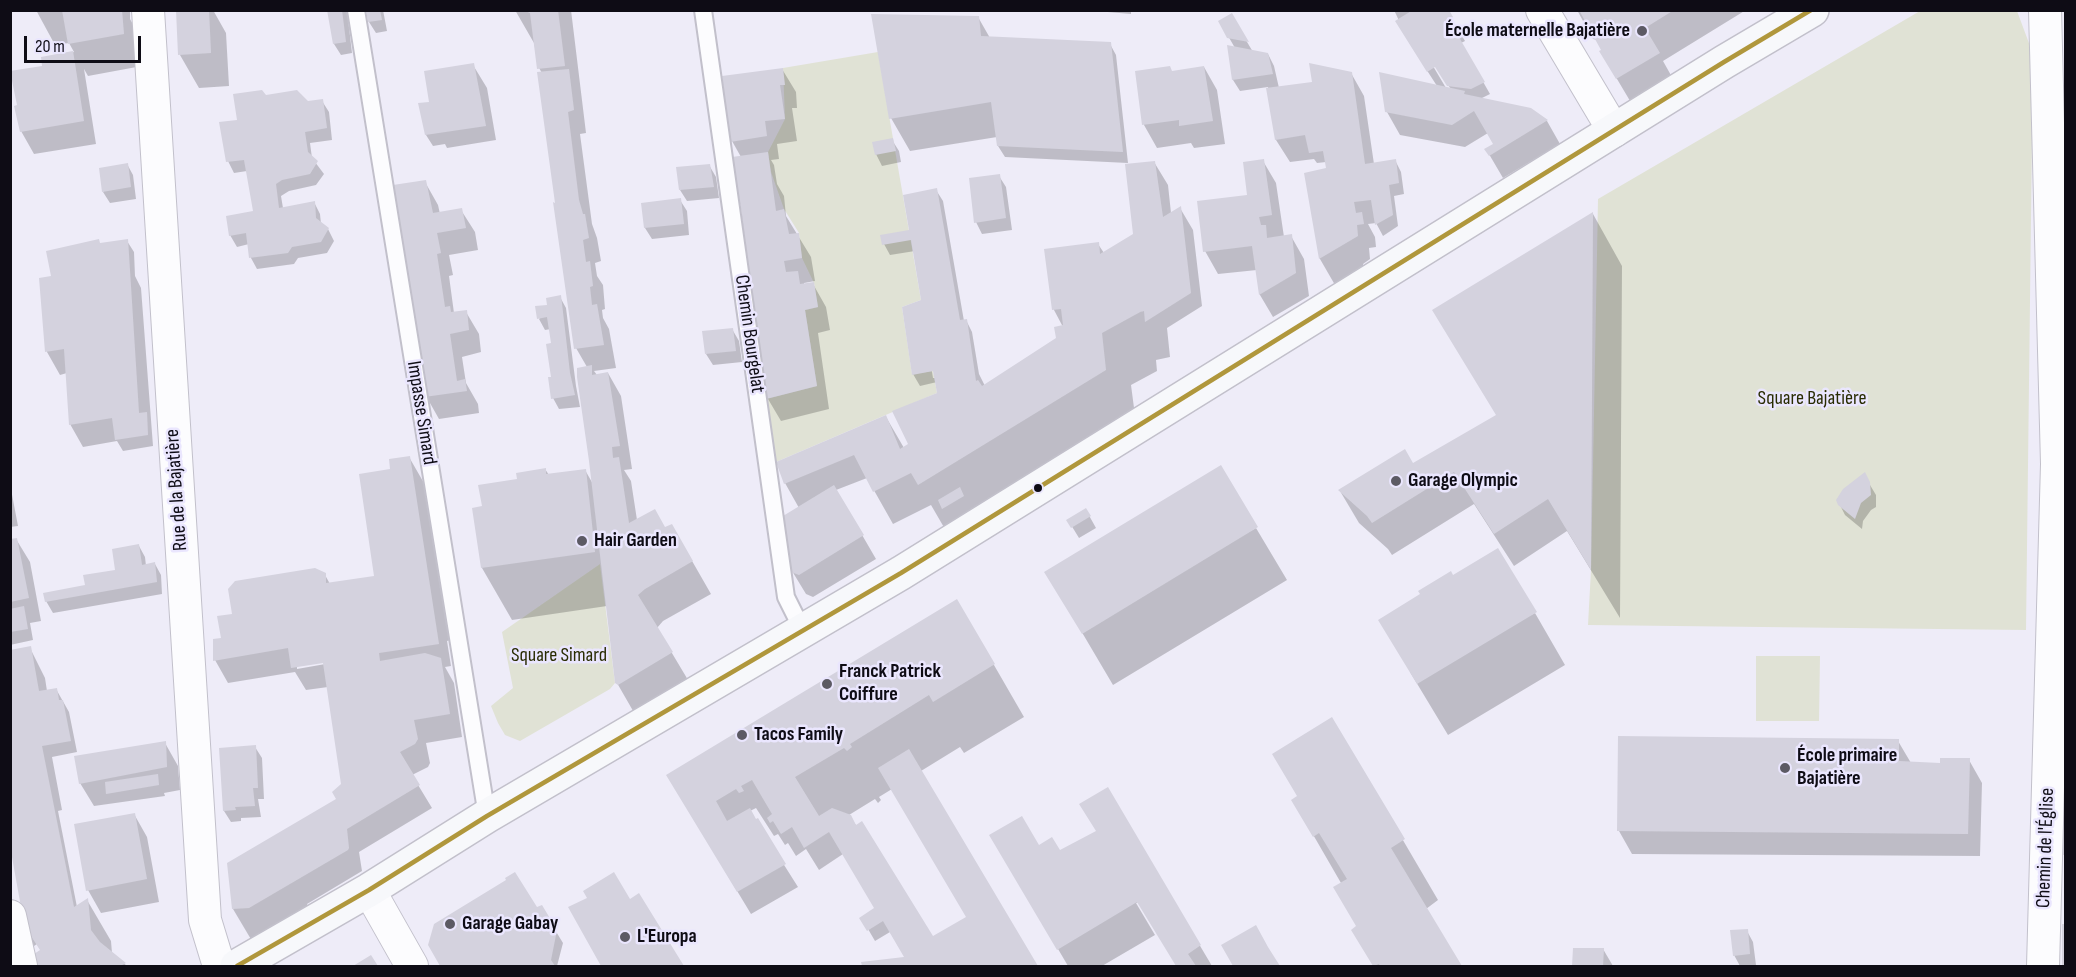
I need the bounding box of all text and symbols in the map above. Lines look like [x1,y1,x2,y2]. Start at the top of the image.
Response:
place label: École maternelle Bajatière [1445,19,1630,43]
scale bar [27,24,144,62]
marker: École maternelle Bajatière [1635,24,1649,38]
text: 20 m [35,36,65,57]
street label: Chemin Bourgelat [729,273,769,395]
street label: Impasse Simard [401,359,441,467]
park label: Square Bajatière [1758,387,1866,411]
street label: Rue de la Bajatière [161,428,193,552]
place label: Garage Olympic [1408,469,1518,493]
marker: Garage Olympic [1389,474,1403,488]
unlabelled marker [1032,482,1044,494]
place label: Hair Garden [594,529,677,553]
marker: Hair Garden [575,534,589,548]
park label: Square Simard [511,644,607,668]
place label: Franck Patrick Coiffure [839,660,941,707]
marker: Franck Patrick Coiffure [820,677,834,691]
place label: Tacos Family [754,723,843,747]
marker: Tacos Family [735,728,749,742]
place label: École primaire Bajatière [1797,744,1897,791]
marker: École primaire Bajatière [1778,761,1792,775]
street label: Chemin de l'Église [2032,787,2060,909]
place label: Garage Gabay [462,912,558,936]
marker: Garage Gabay [443,917,457,931]
place label: L'Europa [637,925,697,949]
marker: L'Europa [618,930,632,944]

